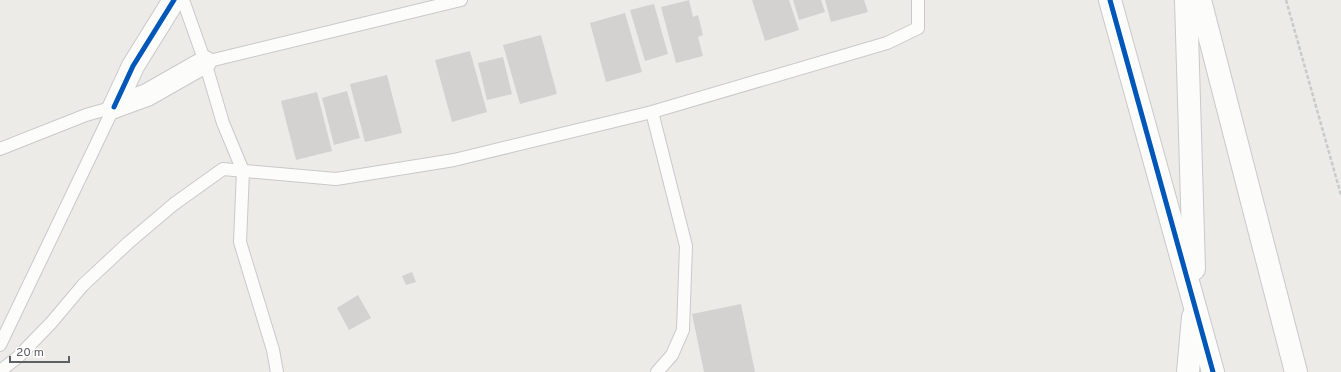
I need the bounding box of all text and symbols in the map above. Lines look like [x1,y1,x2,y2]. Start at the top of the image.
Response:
scale bar [10,338,69,364]
text: 20 m [16,345,44,361]

